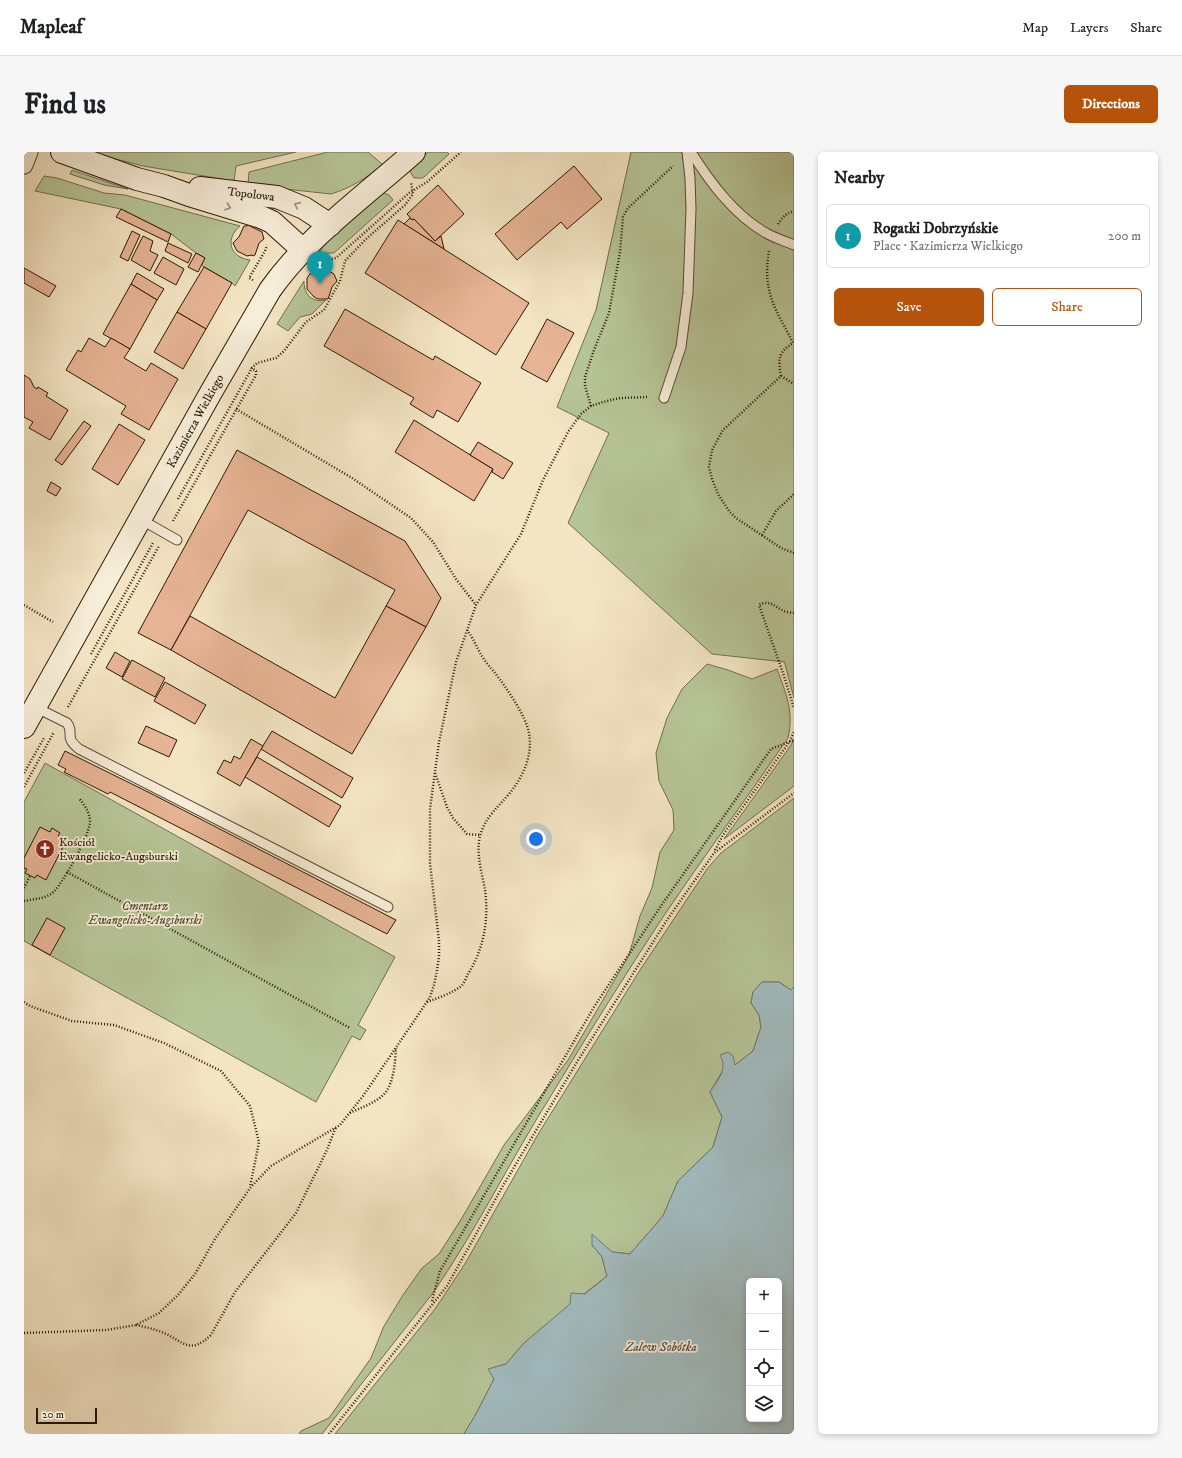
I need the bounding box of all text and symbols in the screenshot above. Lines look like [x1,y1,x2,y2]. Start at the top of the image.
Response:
text: Mapleaf [20,16,83,39]
text: Map [1022,19,1048,37]
text: Layers [1070,19,1108,37]
text: Share [1130,19,1162,37]
button: Directions [1064,85,1158,123]
text: Find us [24,87,106,122]
text: Nearby [834,167,884,189]
street label: Topolowa [226,184,276,205]
one-way arrow [224,202,231,211]
one-way arrow [294,202,302,210]
text: Rogatki Dobrzyńskie [873,219,998,238]
text: 1 [846,228,850,244]
text: 200 m [1108,228,1141,244]
text: Place · Kazimierza Wielkiego [873,238,1023,254]
pin: 1 [307,251,333,284]
button: Save [834,288,984,326]
button: Share [992,288,1142,326]
street label: Kazimierza Wielkiego [164,372,227,471]
your location [526,829,546,849]
place label: Kościół Ewangelicko-Augsburski [59,835,178,864]
church icon: Kościół Ewangelicko-Augsburski [34,838,56,860]
park label: Cmentarz Ewangelicko-Augsburski [87,899,202,928]
map controls [746,1278,782,1422]
button: + [746,1278,782,1314]
button: − [746,1314,782,1350]
water label: Zalew Sobótka [624,1339,697,1355]
button: locate [746,1350,782,1386]
button: layers [746,1386,782,1422]
scale bar [36,1406,97,1425]
text: 20 m [42,1408,64,1422]

